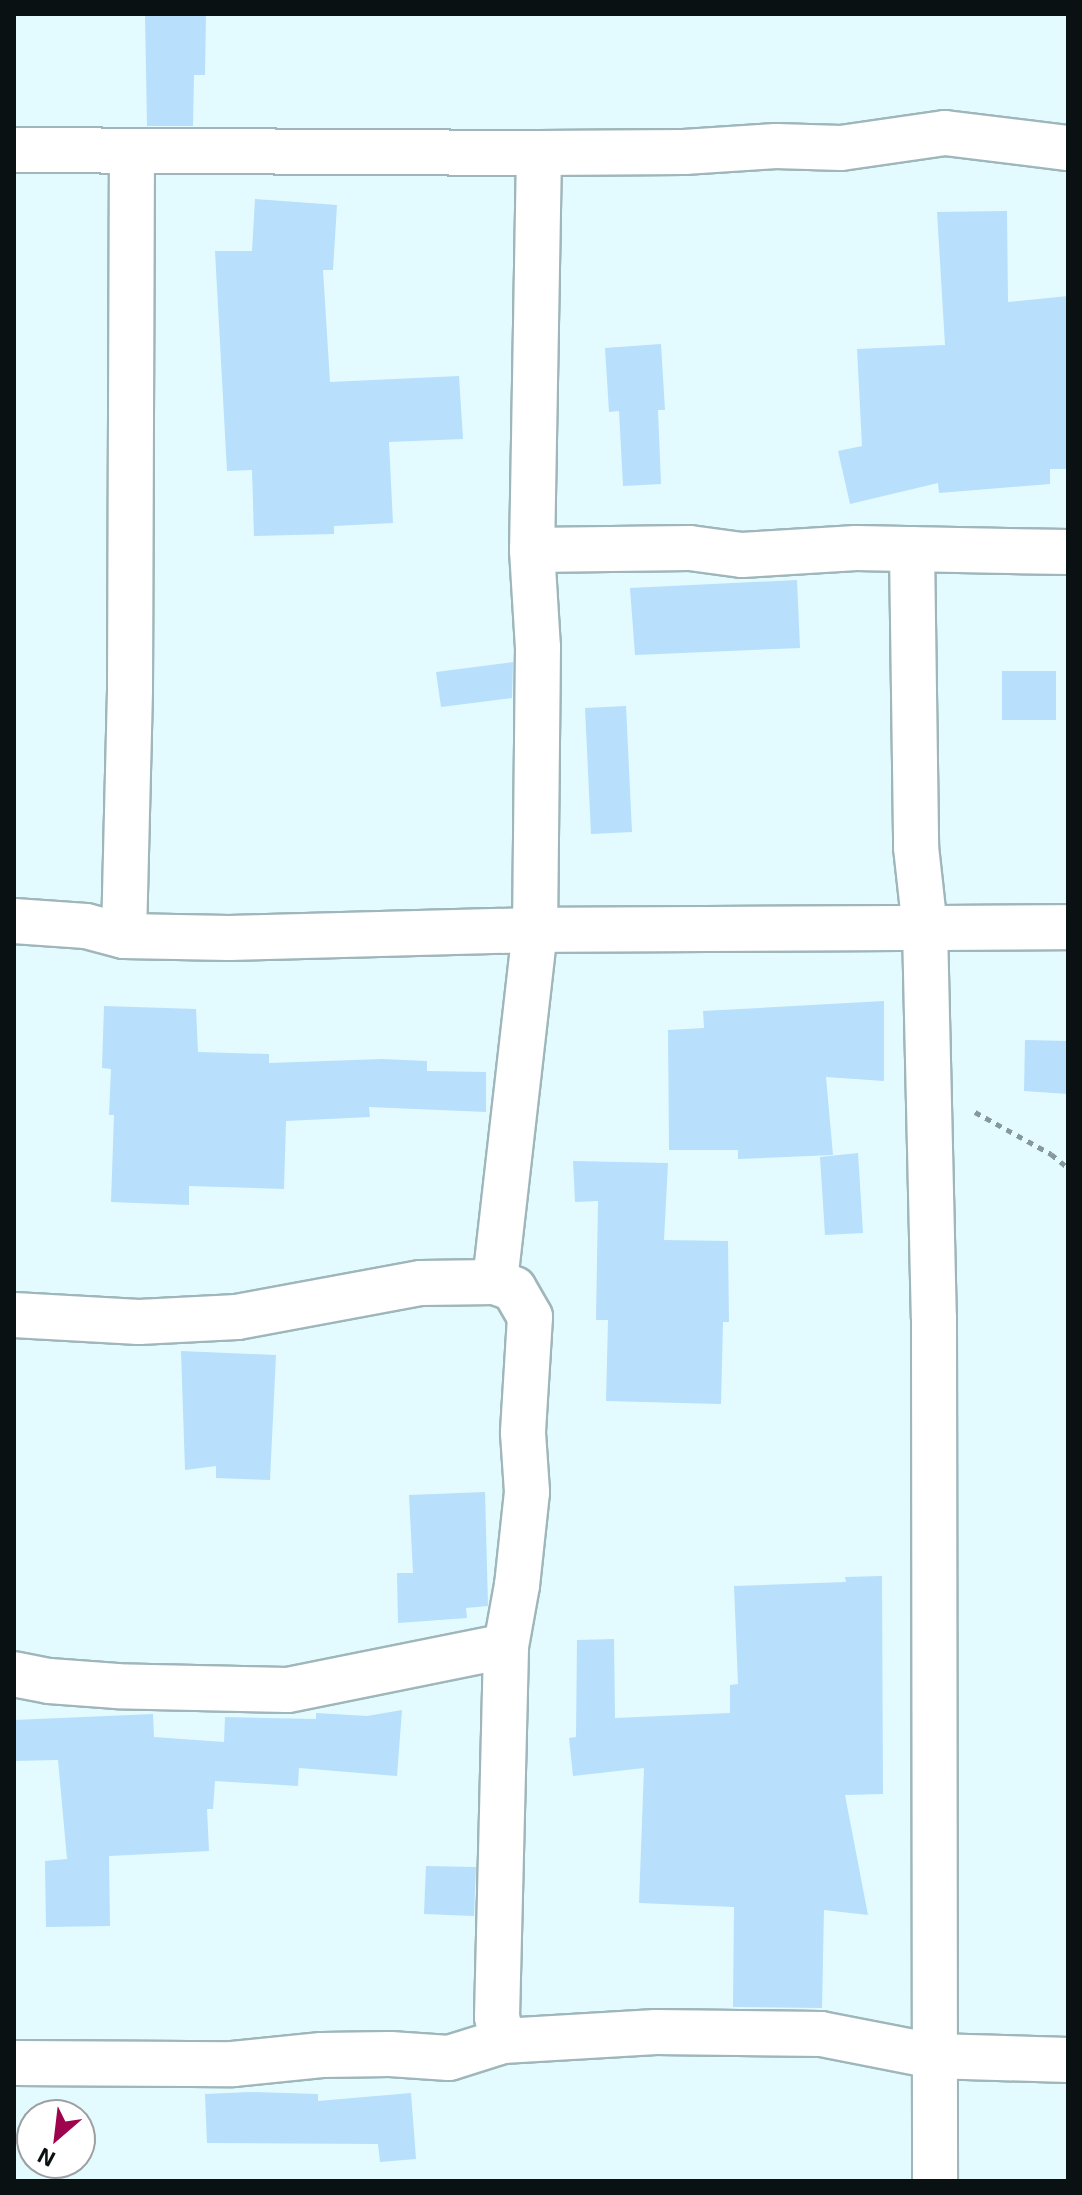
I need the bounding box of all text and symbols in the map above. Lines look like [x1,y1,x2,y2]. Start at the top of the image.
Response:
north arrow [16,2099,96,2179]
text: N [33,2143,59,2174]

